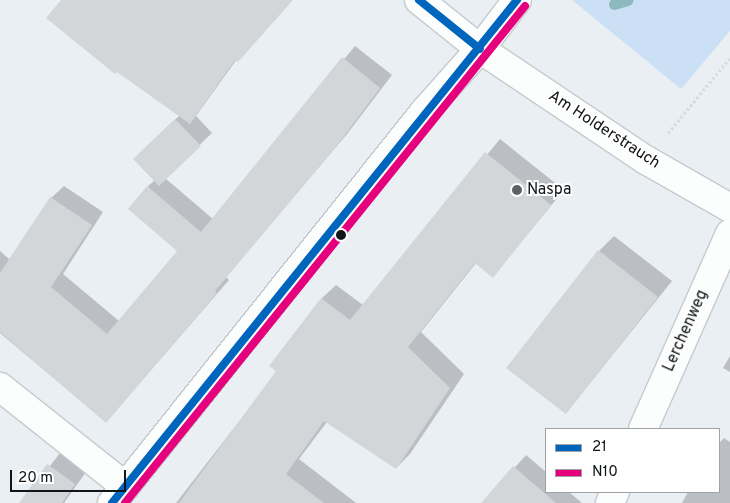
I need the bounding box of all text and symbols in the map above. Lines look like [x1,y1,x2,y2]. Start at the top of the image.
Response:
street label: Am Holderstrauch [545,87,663,173]
place label: Naspa [527,180,571,200]
marker: Naspa [511,184,523,196]
unlabelled marker [336,230,346,240]
street label: Lerchenweg [659,287,713,375]
legend [545,428,720,493]
text: 21 [592,438,607,457]
scale bar [12,460,129,492]
text: N10 [592,463,618,482]
text: 20 m [18,469,53,488]

